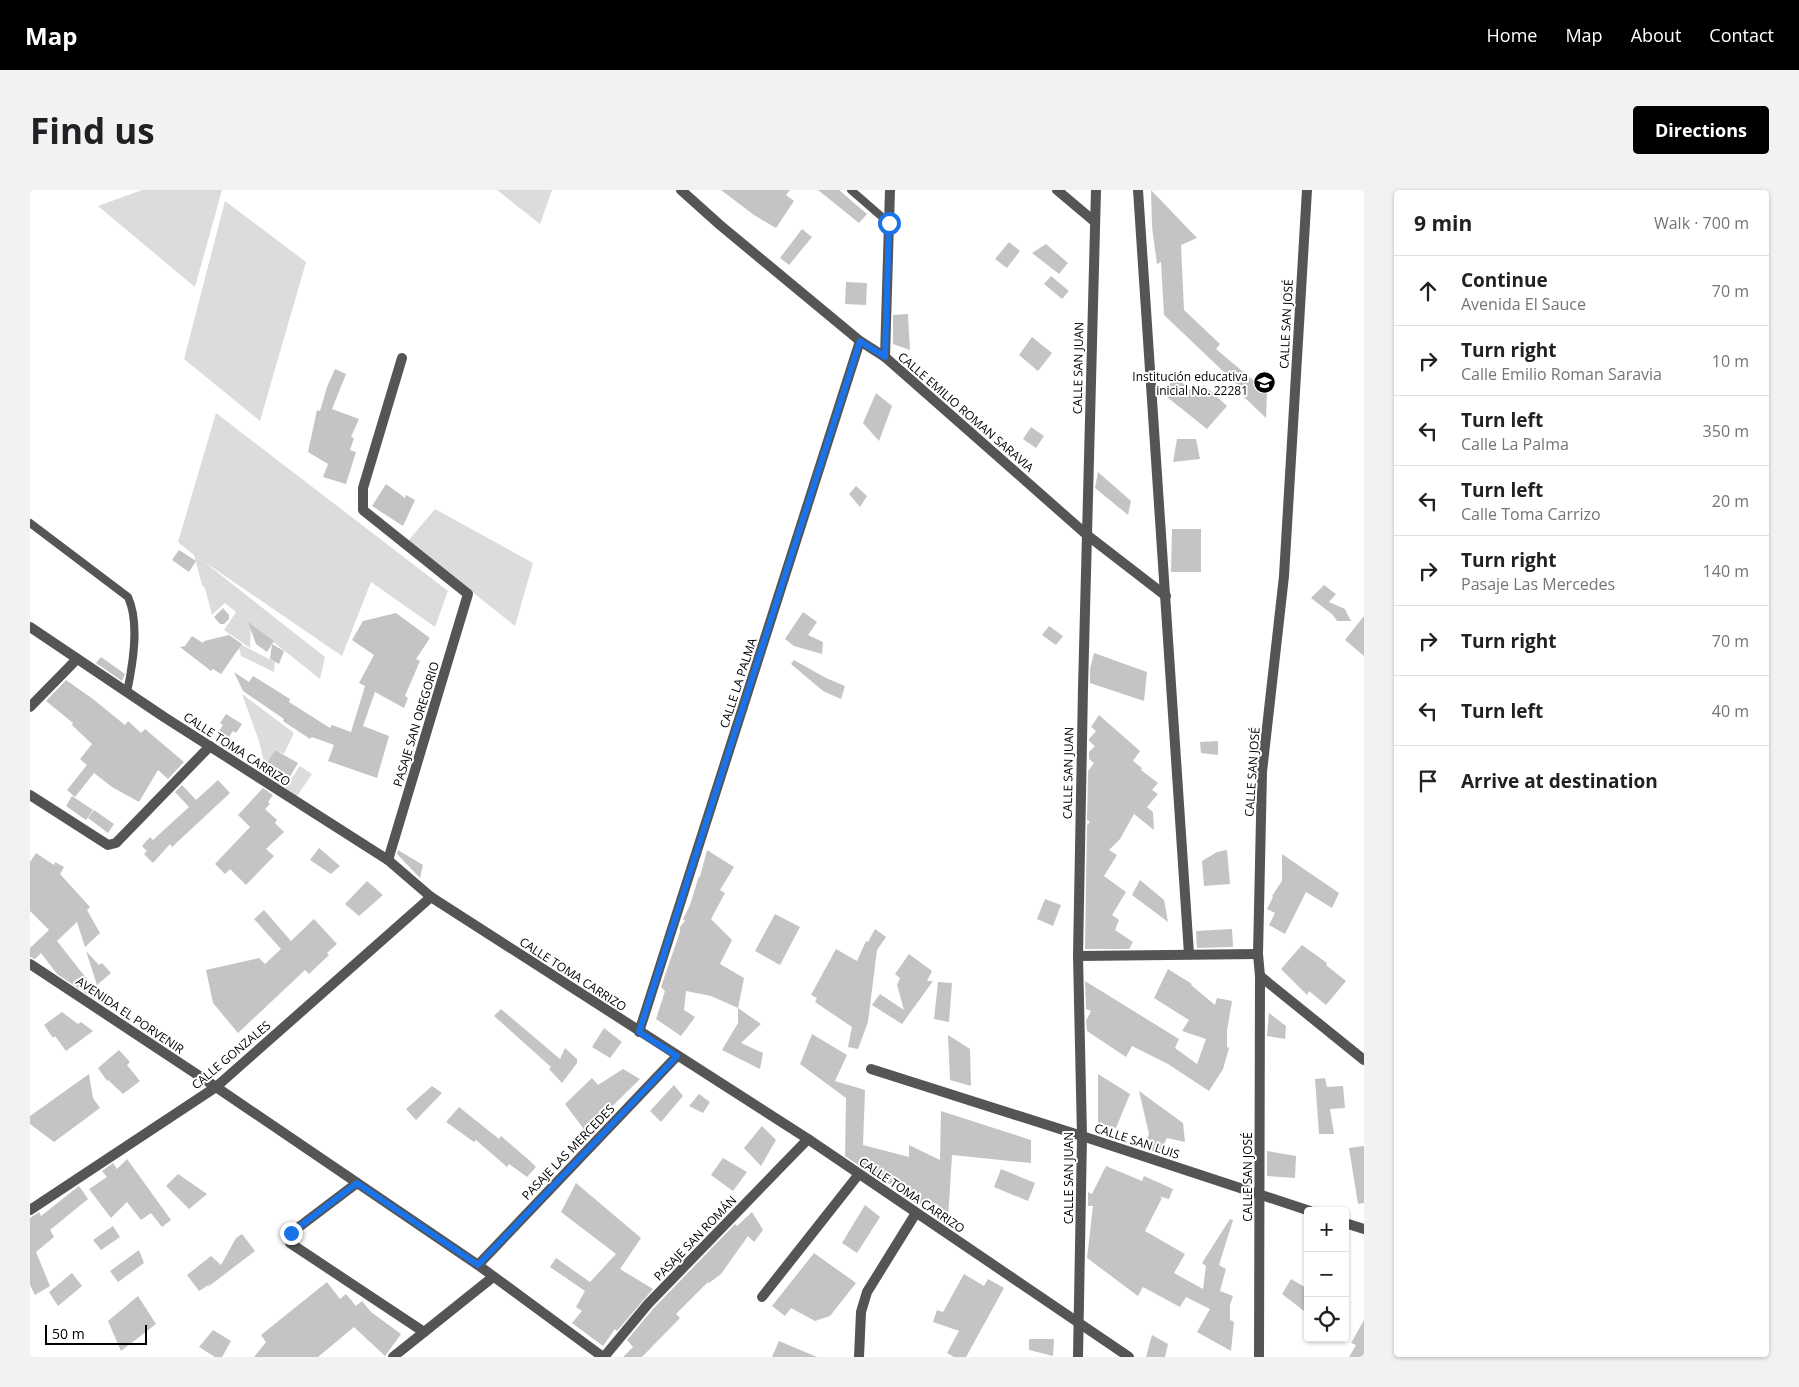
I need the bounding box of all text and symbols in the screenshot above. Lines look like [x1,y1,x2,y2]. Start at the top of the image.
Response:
text: Map [25,19,77,52]
text: Home [1487,23,1537,47]
text: Map [1565,23,1603,47]
text: About [1631,23,1681,47]
text: Contact [1709,23,1774,47]
button: Directions [1633,106,1769,154]
text: Find us [30,107,155,154]
text: 9 min [1414,209,1472,237]
route start [878,212,901,235]
text: Walk · 700 m [1654,212,1749,234]
text: Continue [1461,267,1548,293]
icon: ahead [1414,277,1442,305]
street label: CALLE SAN JOSÉ [1275,279,1297,369]
text: 70 m [1712,280,1749,302]
text: Avenida El Sauce [1461,293,1586,315]
street label: CALLE SAN JUAN [1069,322,1087,414]
text: Turn right [1461,337,1556,363]
icon: right [1414,347,1442,375]
street label: CALLE EMILIO ROMAN SARAVIA [894,348,1038,476]
text: 10 m [1712,350,1749,372]
text: Calle Emilio Roman Saravia [1461,363,1662,385]
place label: Institución educativa inicial No. 22281 [1132,368,1248,399]
school or university icon: Institución educativa inicial No. 22281 [1252,371,1276,395]
text: Turn left [1461,407,1543,433]
icon: left [1414,417,1442,445]
text: 350 m [1703,420,1749,442]
text: Calle La Palma [1461,433,1569,455]
text: Turn left [1461,477,1543,503]
icon: left [1414,487,1442,515]
text: 20 m [1712,490,1749,512]
text: Calle Toma Carrizo [1461,503,1601,525]
text: Turn right [1461,547,1556,573]
icon: right [1414,557,1442,585]
text: 140 m [1703,560,1749,582]
text: Pasaje Las Mercedes [1461,573,1615,595]
icon: right [1414,627,1442,655]
text: Turn right [1461,628,1556,654]
text: 70 m [1712,630,1749,652]
street label: CALLE LA PALMA [715,635,761,730]
street label: PASAJE SAN OREGORIO [389,659,443,789]
icon: left [1414,697,1442,725]
text: Turn left [1461,698,1543,724]
text: 40 m [1712,700,1749,722]
street label: CALLE TOMA CARRIZO [180,708,294,790]
street label: CALLE SAN JUAN [1059,727,1077,819]
street label: CALLE SAN JOSÉ [1240,727,1264,817]
icon: arrive [1414,767,1442,795]
text: Arrive at destination [1461,768,1658,794]
street label: CALLE TOMA CARRIZO [516,933,630,1015]
street label: AVENIDA EL PORVENIR [73,972,188,1058]
street label: CALLE GONZALES [188,1017,274,1093]
street label: PASAJE LAS MERCEDES [518,1101,618,1203]
street label: CALLE SAN LUIS [1092,1119,1182,1163]
street label: CALLE SAN JUAN [1060,1132,1077,1224]
street label: CALLE SAN JOSÉ [1239,1132,1256,1222]
street label: CALLE TOMA CARRIZO [856,1153,968,1237]
street label: PASAJE SAN ROMÁN [650,1192,740,1284]
map controls [1304,1207,1349,1342]
button: + [1304,1207,1349,1252]
route end [280,1222,303,1245]
button: − [1304,1252,1349,1297]
button: locate [1304,1297,1349,1342]
scale bar [45,1322,148,1345]
text: 50 m [52,1324,85,1343]

